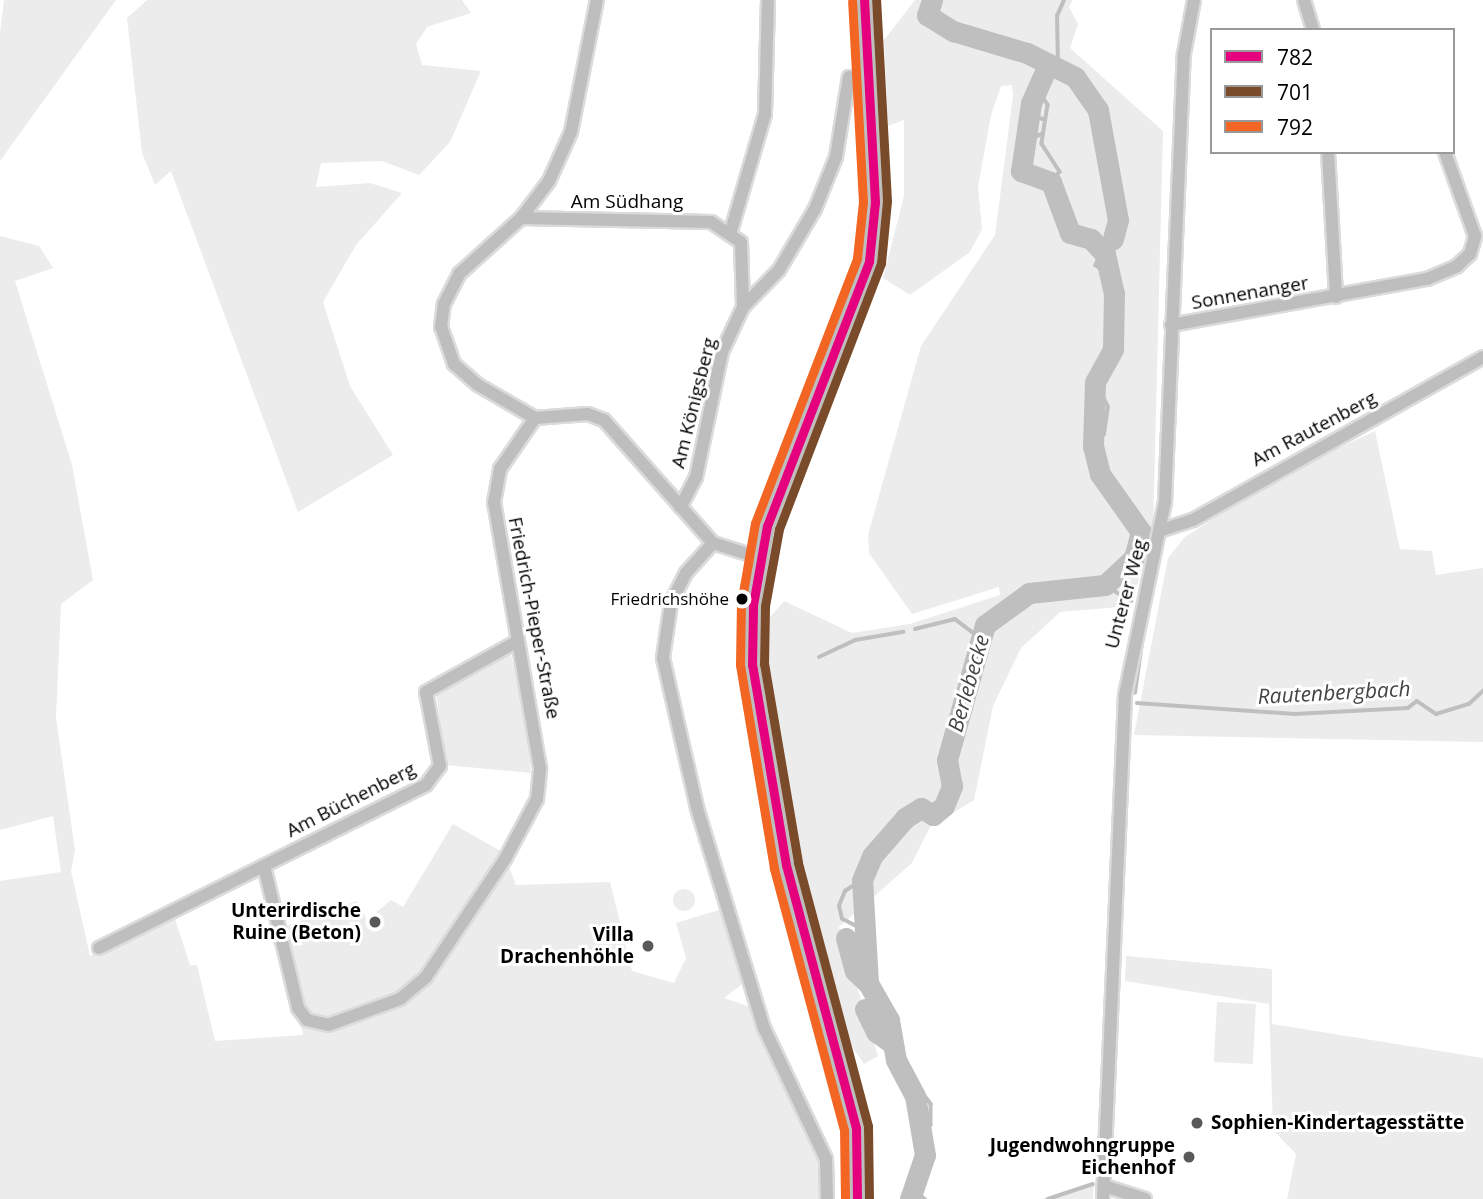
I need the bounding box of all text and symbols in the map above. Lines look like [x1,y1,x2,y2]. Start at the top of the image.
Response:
legend [1210,28,1455,154]
text: 782 [1277,43,1313,71]
text: 701 [1277,78,1313,106]
text: 792 [1277,113,1313,141]
street label: Am Südhang [571,191,683,213]
street label: Sonnenanger [1190,271,1310,315]
street label: Am Königsberg [667,335,721,471]
street label: Am Rautenberg [1248,387,1380,471]
street label: Friedrich-Pieper-Straße [503,515,565,721]
street label: Unterer Weg [1100,537,1152,651]
place label: Friedrichshöhe [611,589,729,609]
marker: Friedrichshöhe [735,592,749,606]
water label: Berlebecke [942,631,994,735]
water label: Rautenbergbach [1257,675,1411,709]
street label: Am Büchenberg [283,758,419,842]
place label: Unterirdische Ruine (Beton) [231,900,361,944]
marker: Unterirdische Ruine (Beton) [367,914,383,930]
place label: Villa Drachenhöhle [500,924,634,968]
marker: Villa Drachenhöhle [640,938,656,954]
place label: Sophien-Kindertagesstätte [1211,1112,1464,1134]
marker: Sophien-Kindertagesstätte [1189,1115,1205,1131]
place label: Jugendwohngruppe Eichenhof [990,1135,1175,1179]
marker: Jugendwohngruppe Eichenhof [1181,1149,1197,1165]

